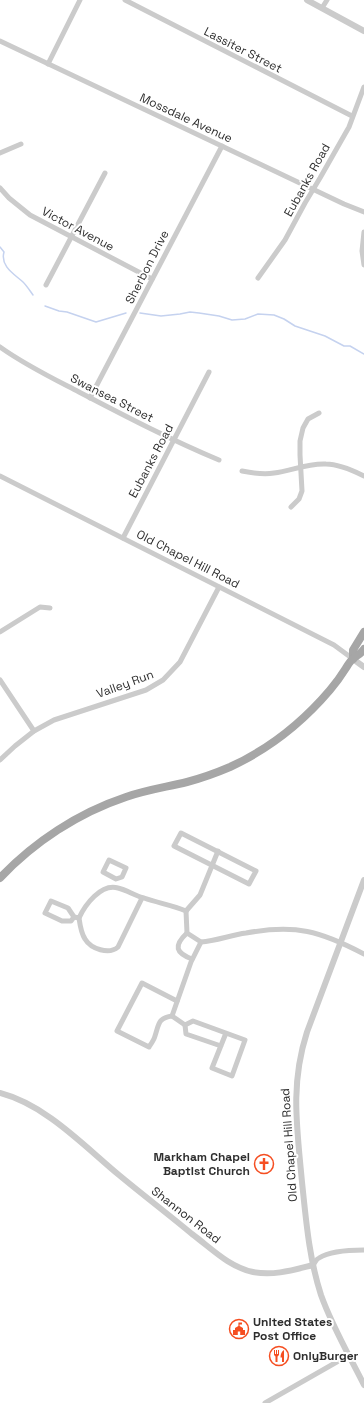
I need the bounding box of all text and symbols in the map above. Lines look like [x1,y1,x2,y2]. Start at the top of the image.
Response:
street label: Lassiter Street [201,23,285,77]
street label: Mossdale Avenue [137,90,235,146]
street label: Eubanks Road [280,141,334,219]
street label: Victor Avenue [39,203,117,255]
street label: Sherbon Drive [122,227,172,307]
street label: Swansea Street [68,370,156,426]
street label: Eubanks Road [125,421,177,501]
street label: Old Chapel Hill Road [134,526,242,592]
street label: Valley Run [94,666,156,702]
street label: Old Chapel Hill Road [277,1088,301,1202]
place label: Markham Chapel Baptist Church [154,1149,250,1179]
church icon: Markham Chapel Baptist Church [253,1153,275,1175]
street label: Shannon Road [148,1183,224,1247]
place label: United States Post Office [253,1314,332,1344]
public building icon: United States Post Office [228,1318,250,1340]
restaurant icon: OnlyBurger [268,1345,290,1367]
place label: OnlyBurger [293,1348,359,1364]

